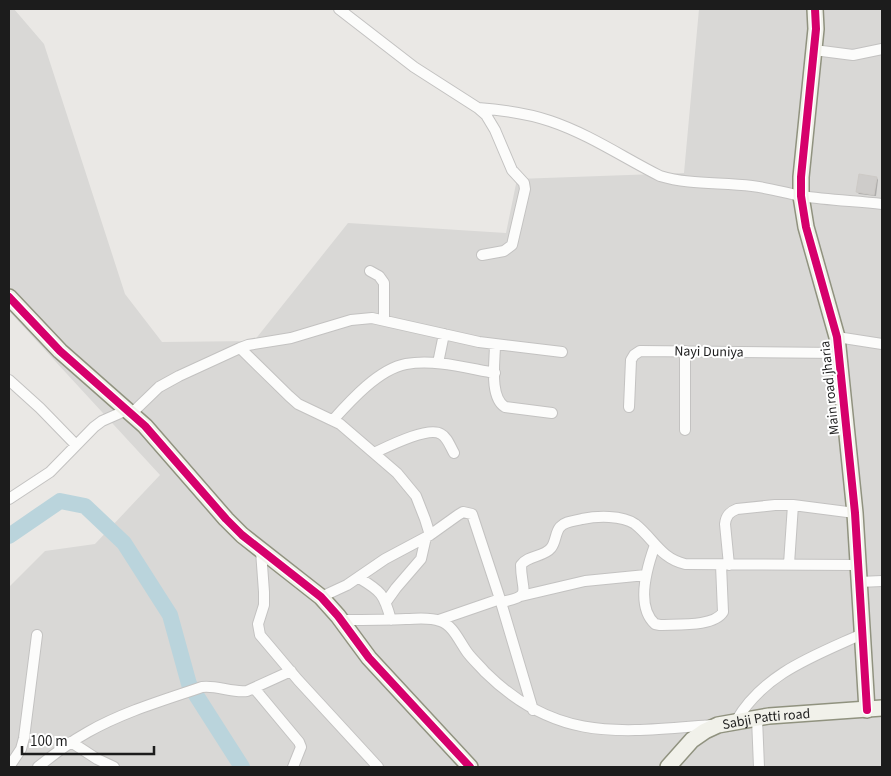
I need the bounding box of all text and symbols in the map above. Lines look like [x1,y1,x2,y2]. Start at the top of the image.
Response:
street label: Main road jharia [815,340,845,436]
street label: Nayi Duniya [674,341,744,363]
street label: Sabji Patti road [721,704,811,735]
scale bar [22,724,155,756]
text: 100 m [30,731,68,752]

